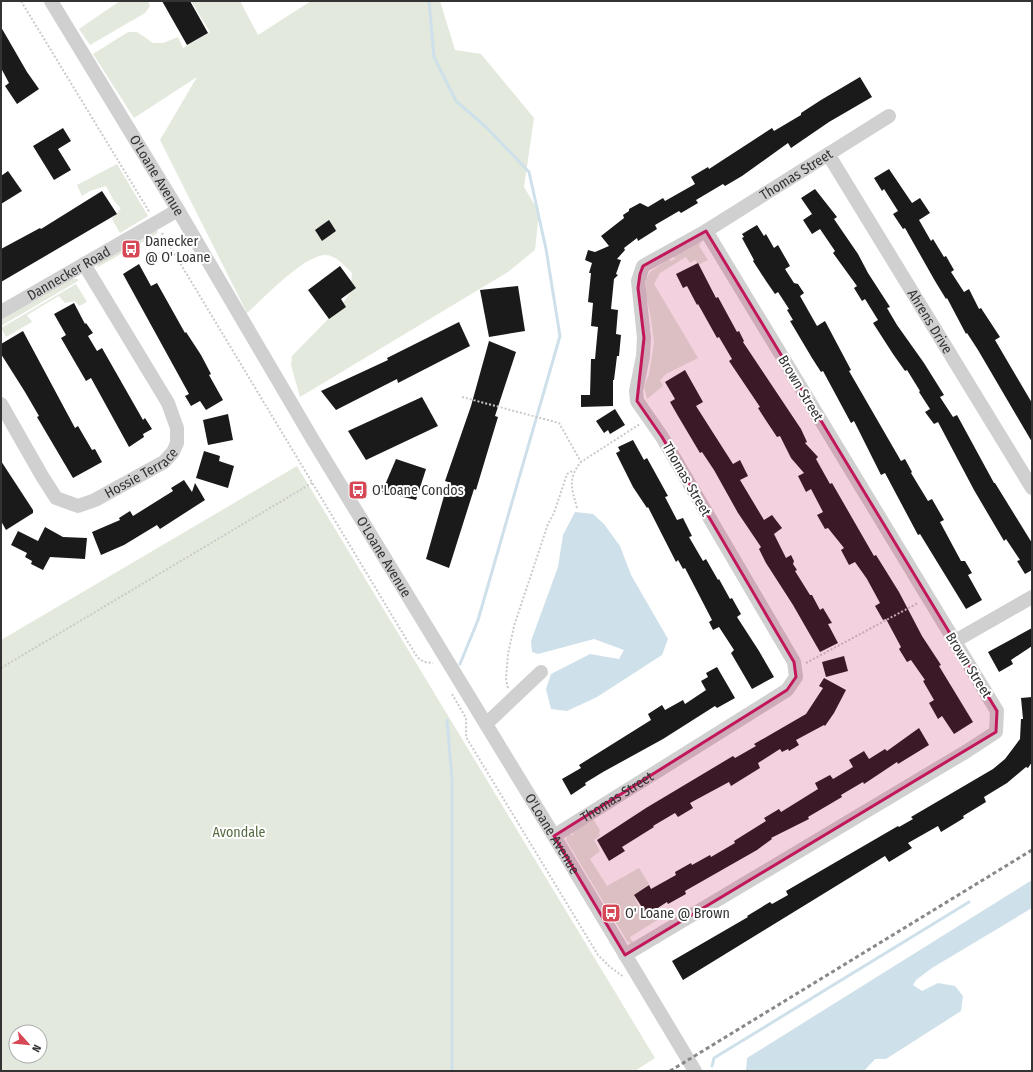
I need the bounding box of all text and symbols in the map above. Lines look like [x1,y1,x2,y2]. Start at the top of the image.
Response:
street label: O'Loane Avenue [126,132,188,219]
street label: Thomas Street [757,145,836,204]
place label: Danecker @ O' Loane [145,233,211,266]
bus stop icon: Danecker @ O' Loane [120,238,142,260]
street label: Dannecker Road [24,243,113,304]
street label: Ahrens Drive [904,286,956,357]
street label: Brown Street [774,352,827,425]
street label: Thomas Street [659,439,715,520]
street label: Hossie Terrace [102,444,182,502]
bus stop icon: O'Loane Condos [347,479,369,501]
place label: O'Loane Condos [372,482,464,499]
street label: O'Loane Avenue [353,514,415,601]
street label: Brown Street [942,629,996,701]
street label: Thomas Street [577,768,657,826]
street label: O'Loane Avenue [521,790,583,877]
park label: Avondale [212,824,266,841]
bus stop icon: O' Loane @ Brown [600,902,622,924]
place label: O' Loane @ Brown [625,905,730,922]
north arrow [8,1024,48,1064]
text: N [29,1042,44,1054]

